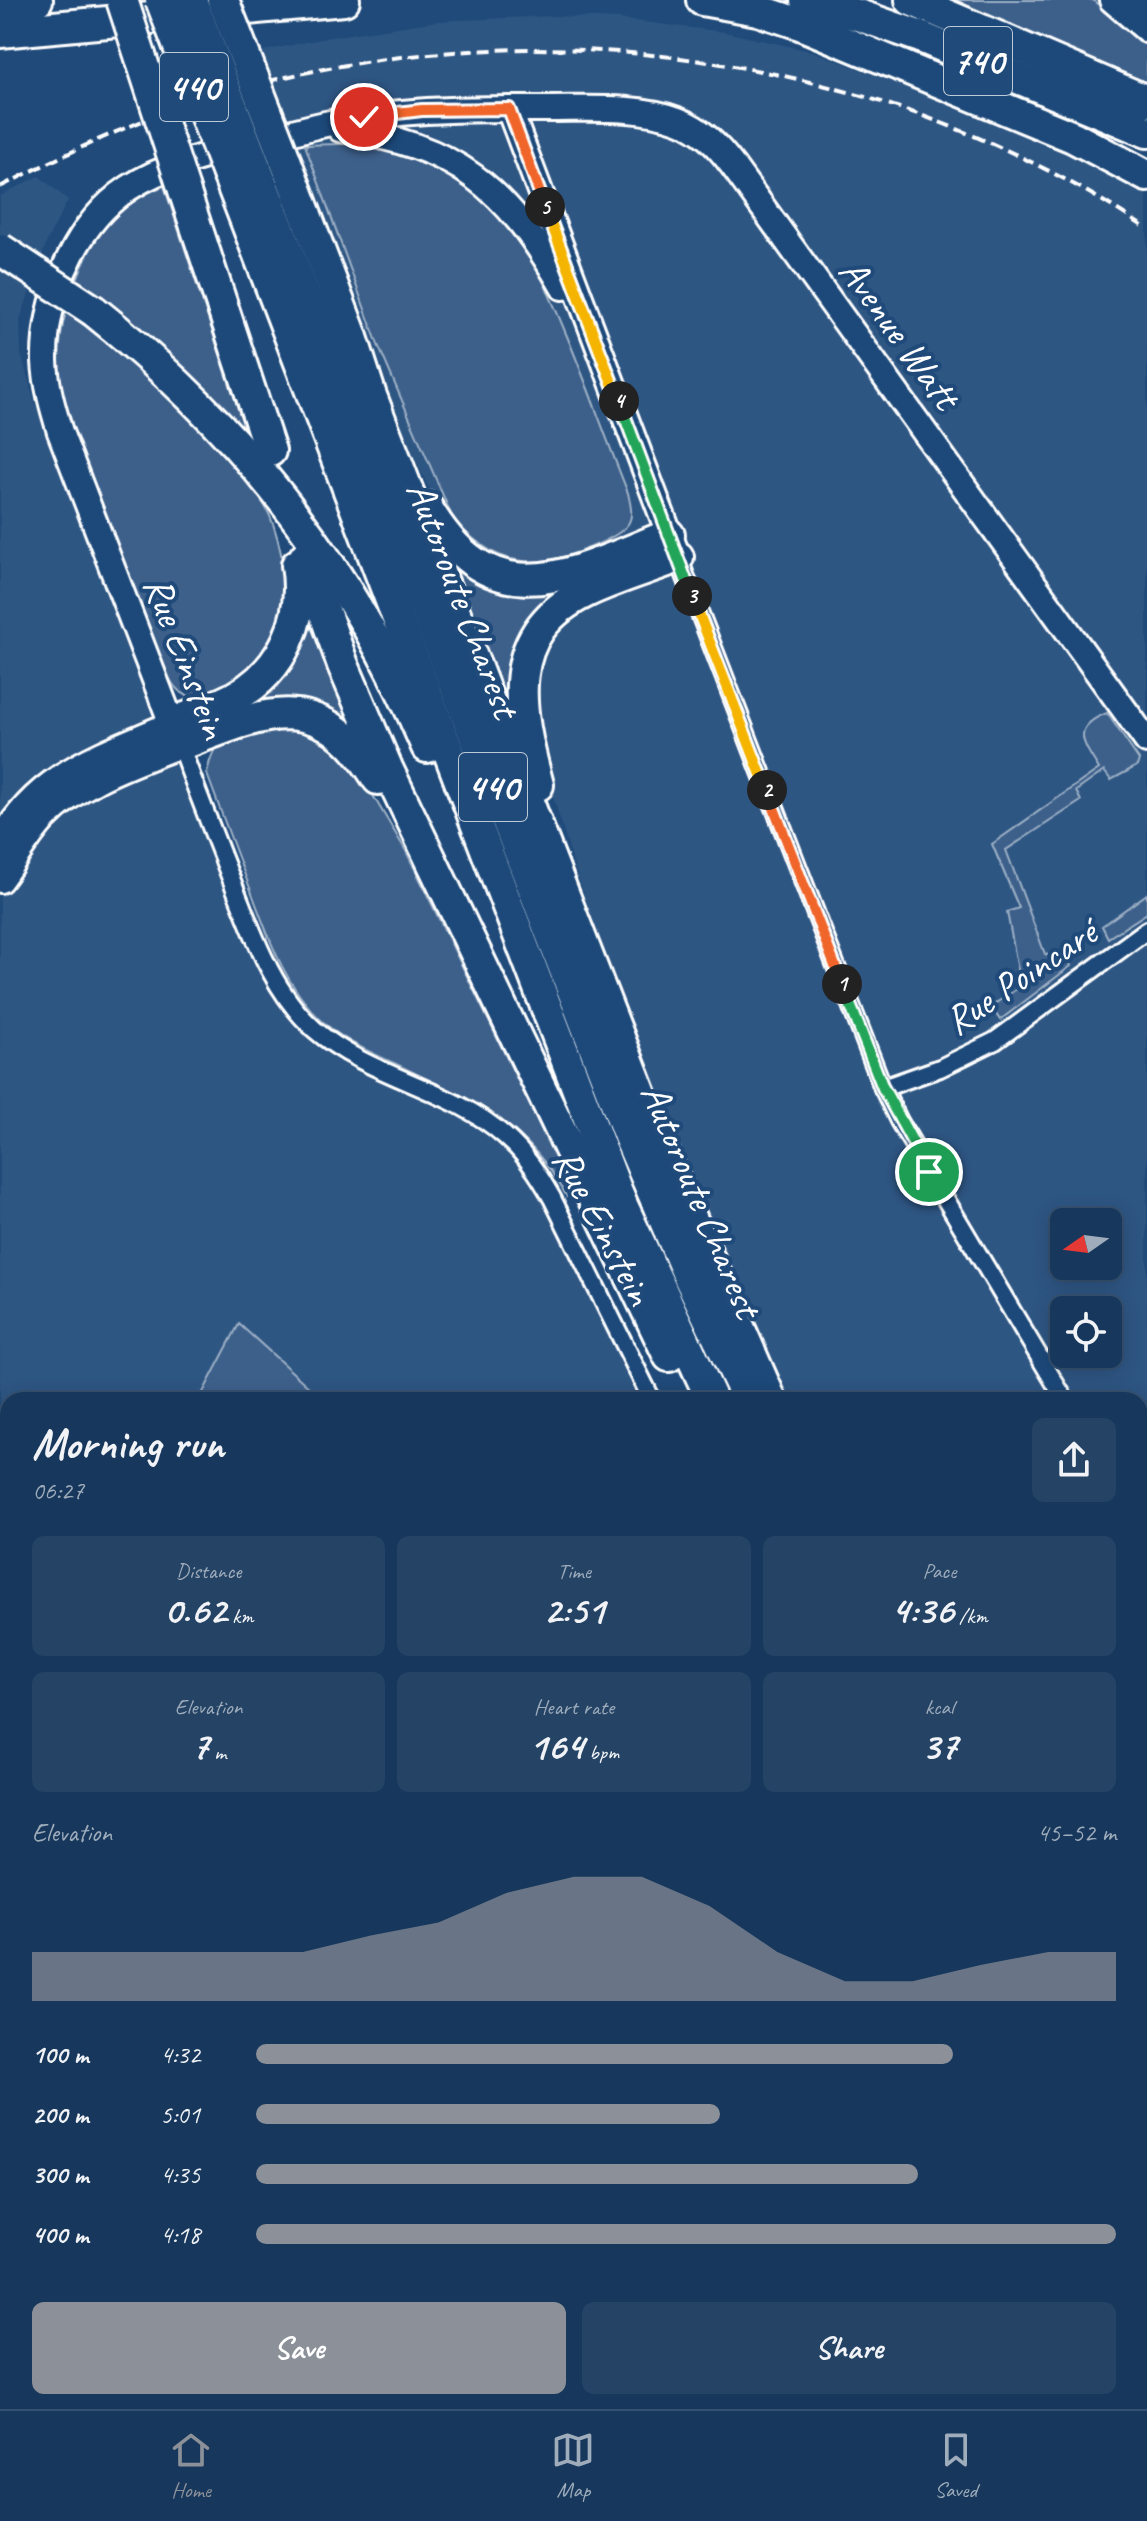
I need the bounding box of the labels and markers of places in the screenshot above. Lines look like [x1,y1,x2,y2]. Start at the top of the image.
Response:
pin [330,83,398,151]
pin: 5 [525,187,565,227]
pin: 4 [599,381,639,421]
pin: 3 [672,576,712,616]
pin: 2 [747,770,787,810]
pin: 1 [822,964,862,1004]
pin [895,1138,963,1206]

